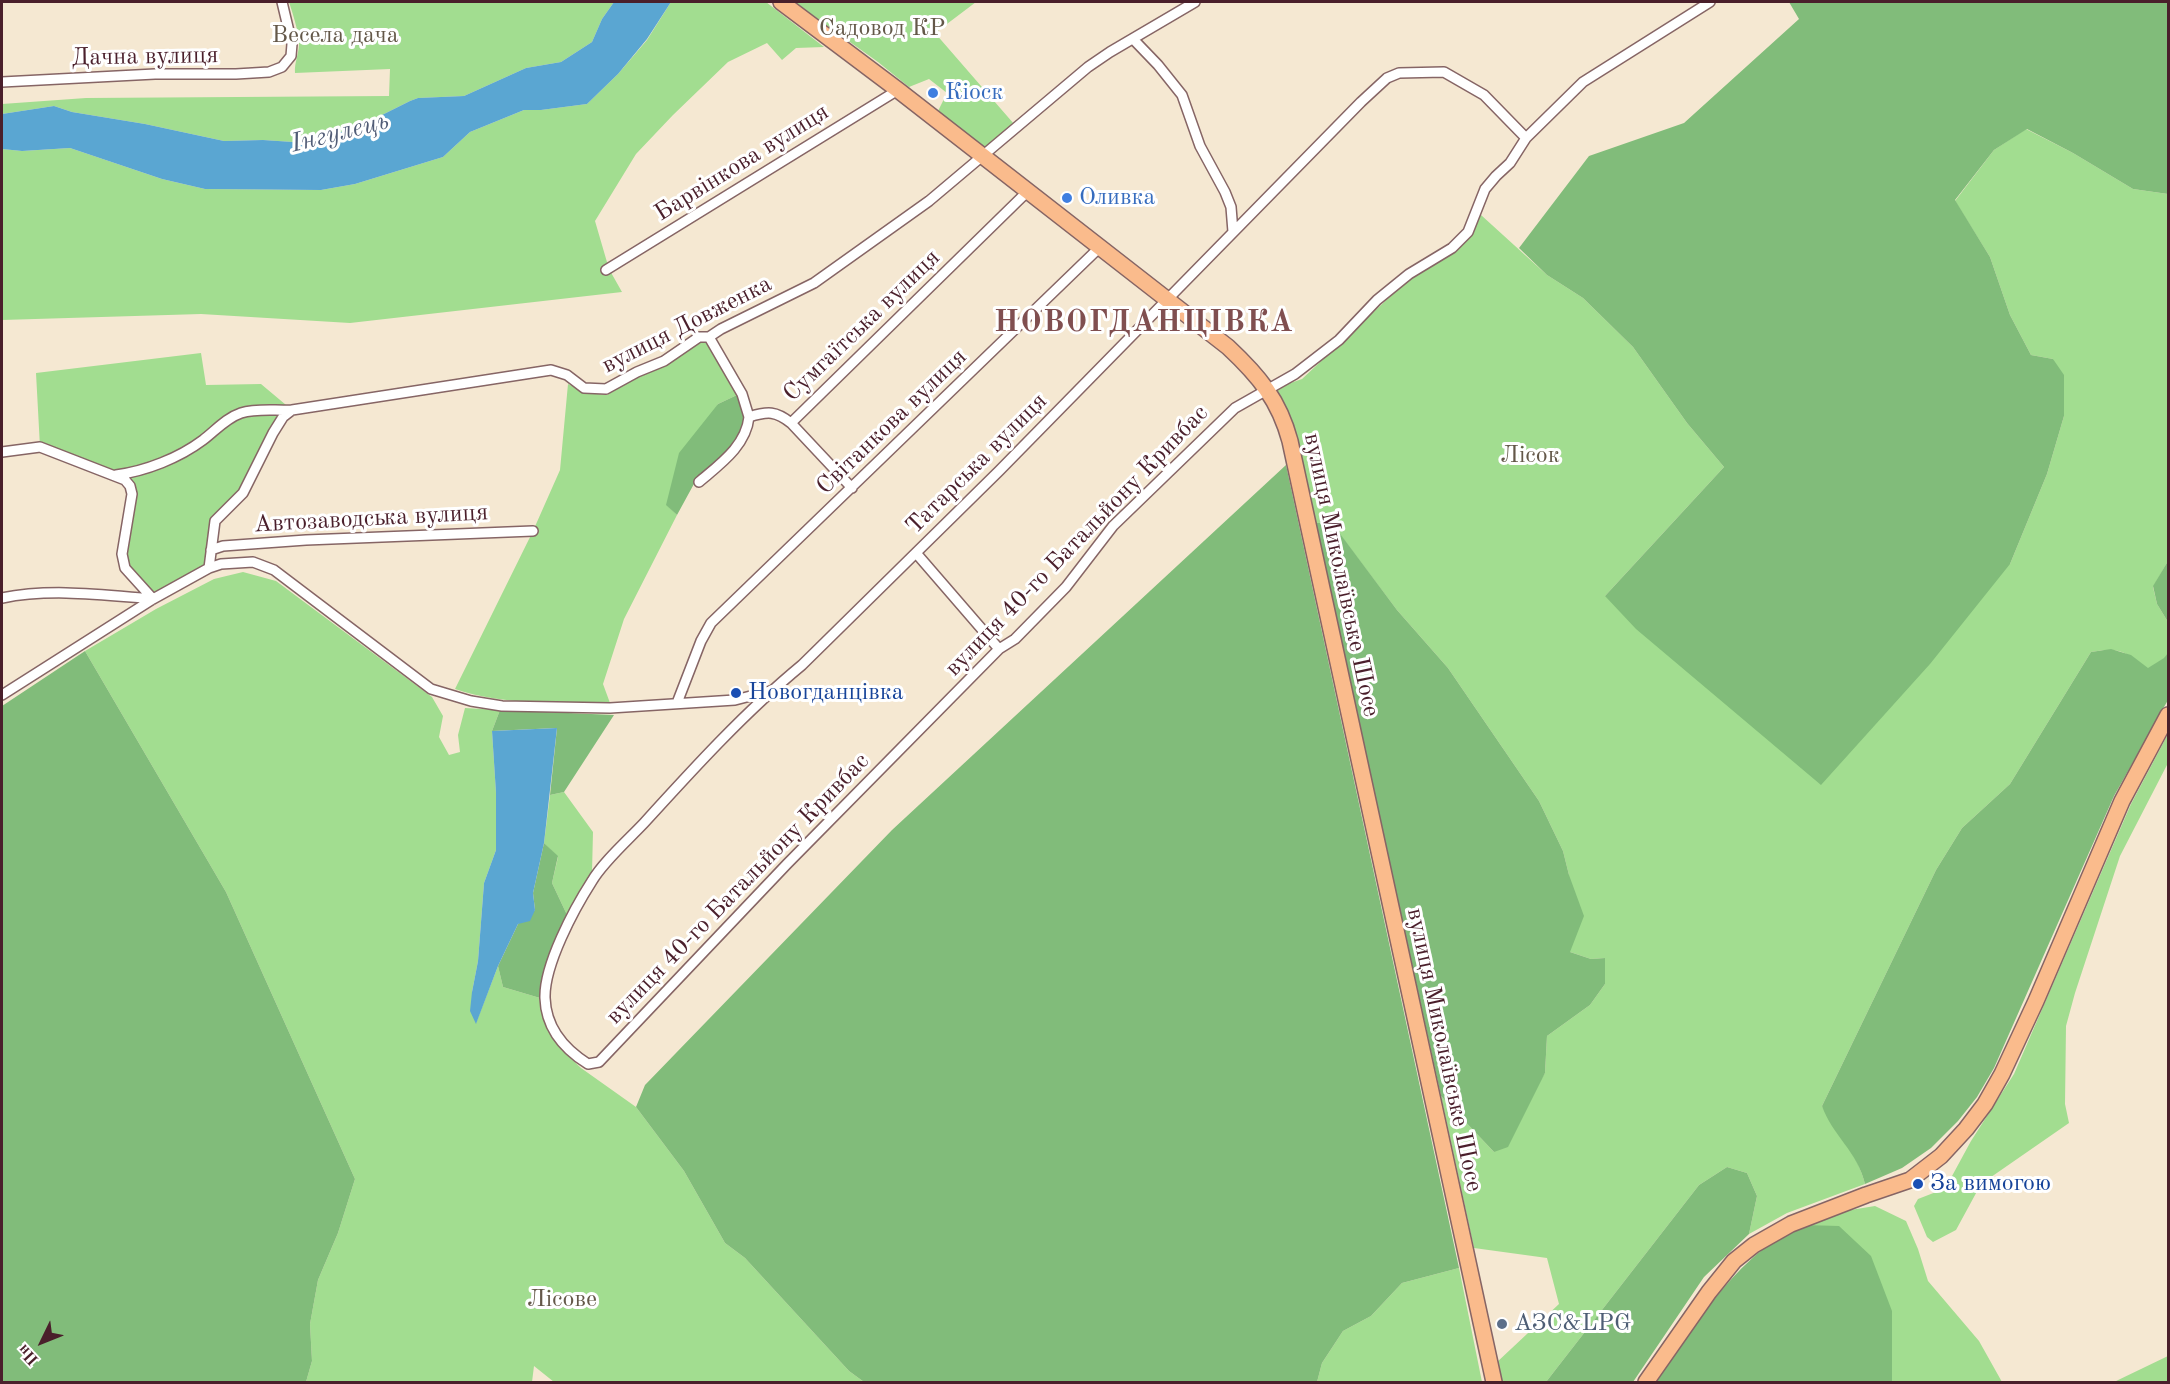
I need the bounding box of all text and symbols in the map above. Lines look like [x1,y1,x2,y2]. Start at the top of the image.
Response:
park label: Садовод КР [819,15,945,43]
park label: Весела дача [271,22,399,50]
street label: Дачна вулиця [71,41,219,73]
place label: Кіоск [945,79,1003,107]
marker: Кіоск [926,86,940,100]
street label: Барвінкова вулиця [650,98,834,228]
water label: Інгулець [288,106,392,160]
place label: Оливка [1079,184,1155,212]
marker: Оливка [1060,191,1074,205]
street label: Сумгаїтська вулиця [778,244,946,408]
street label: вулиця Довженка [597,270,777,380]
district label: НОВОГДАНЦІВКА [994,305,1294,341]
street label: Світанкова вулиця [811,343,973,501]
street label: Татарська вулиця [900,387,1054,541]
street label: вулиця 40-го Батальйону Кривбас [939,399,1215,683]
street label: вулиця Миколаївське Шосе [1297,430,1385,720]
park label: Лісок [1500,442,1560,470]
street label: Автозаводська вулиця [253,498,489,540]
place label: Новогданцівка [748,679,904,707]
marker: Новогданцівка [729,686,743,700]
street label: вулиця 40-го Батальйону Кривбас [600,747,876,1031]
street label: вулиця Миколаївське Шосе [1400,905,1488,1195]
place label: За вимогою [1930,1170,2051,1198]
marker: За вимогою [1911,1177,1925,1191]
park label: Лісове [527,1286,597,1314]
place label: АЗС&LPG [1514,1310,1631,1338]
north arrow [12,1312,72,1372]
marker: АЗС&LPG [1495,1317,1509,1331]
text: Пн [15,1341,42,1368]

